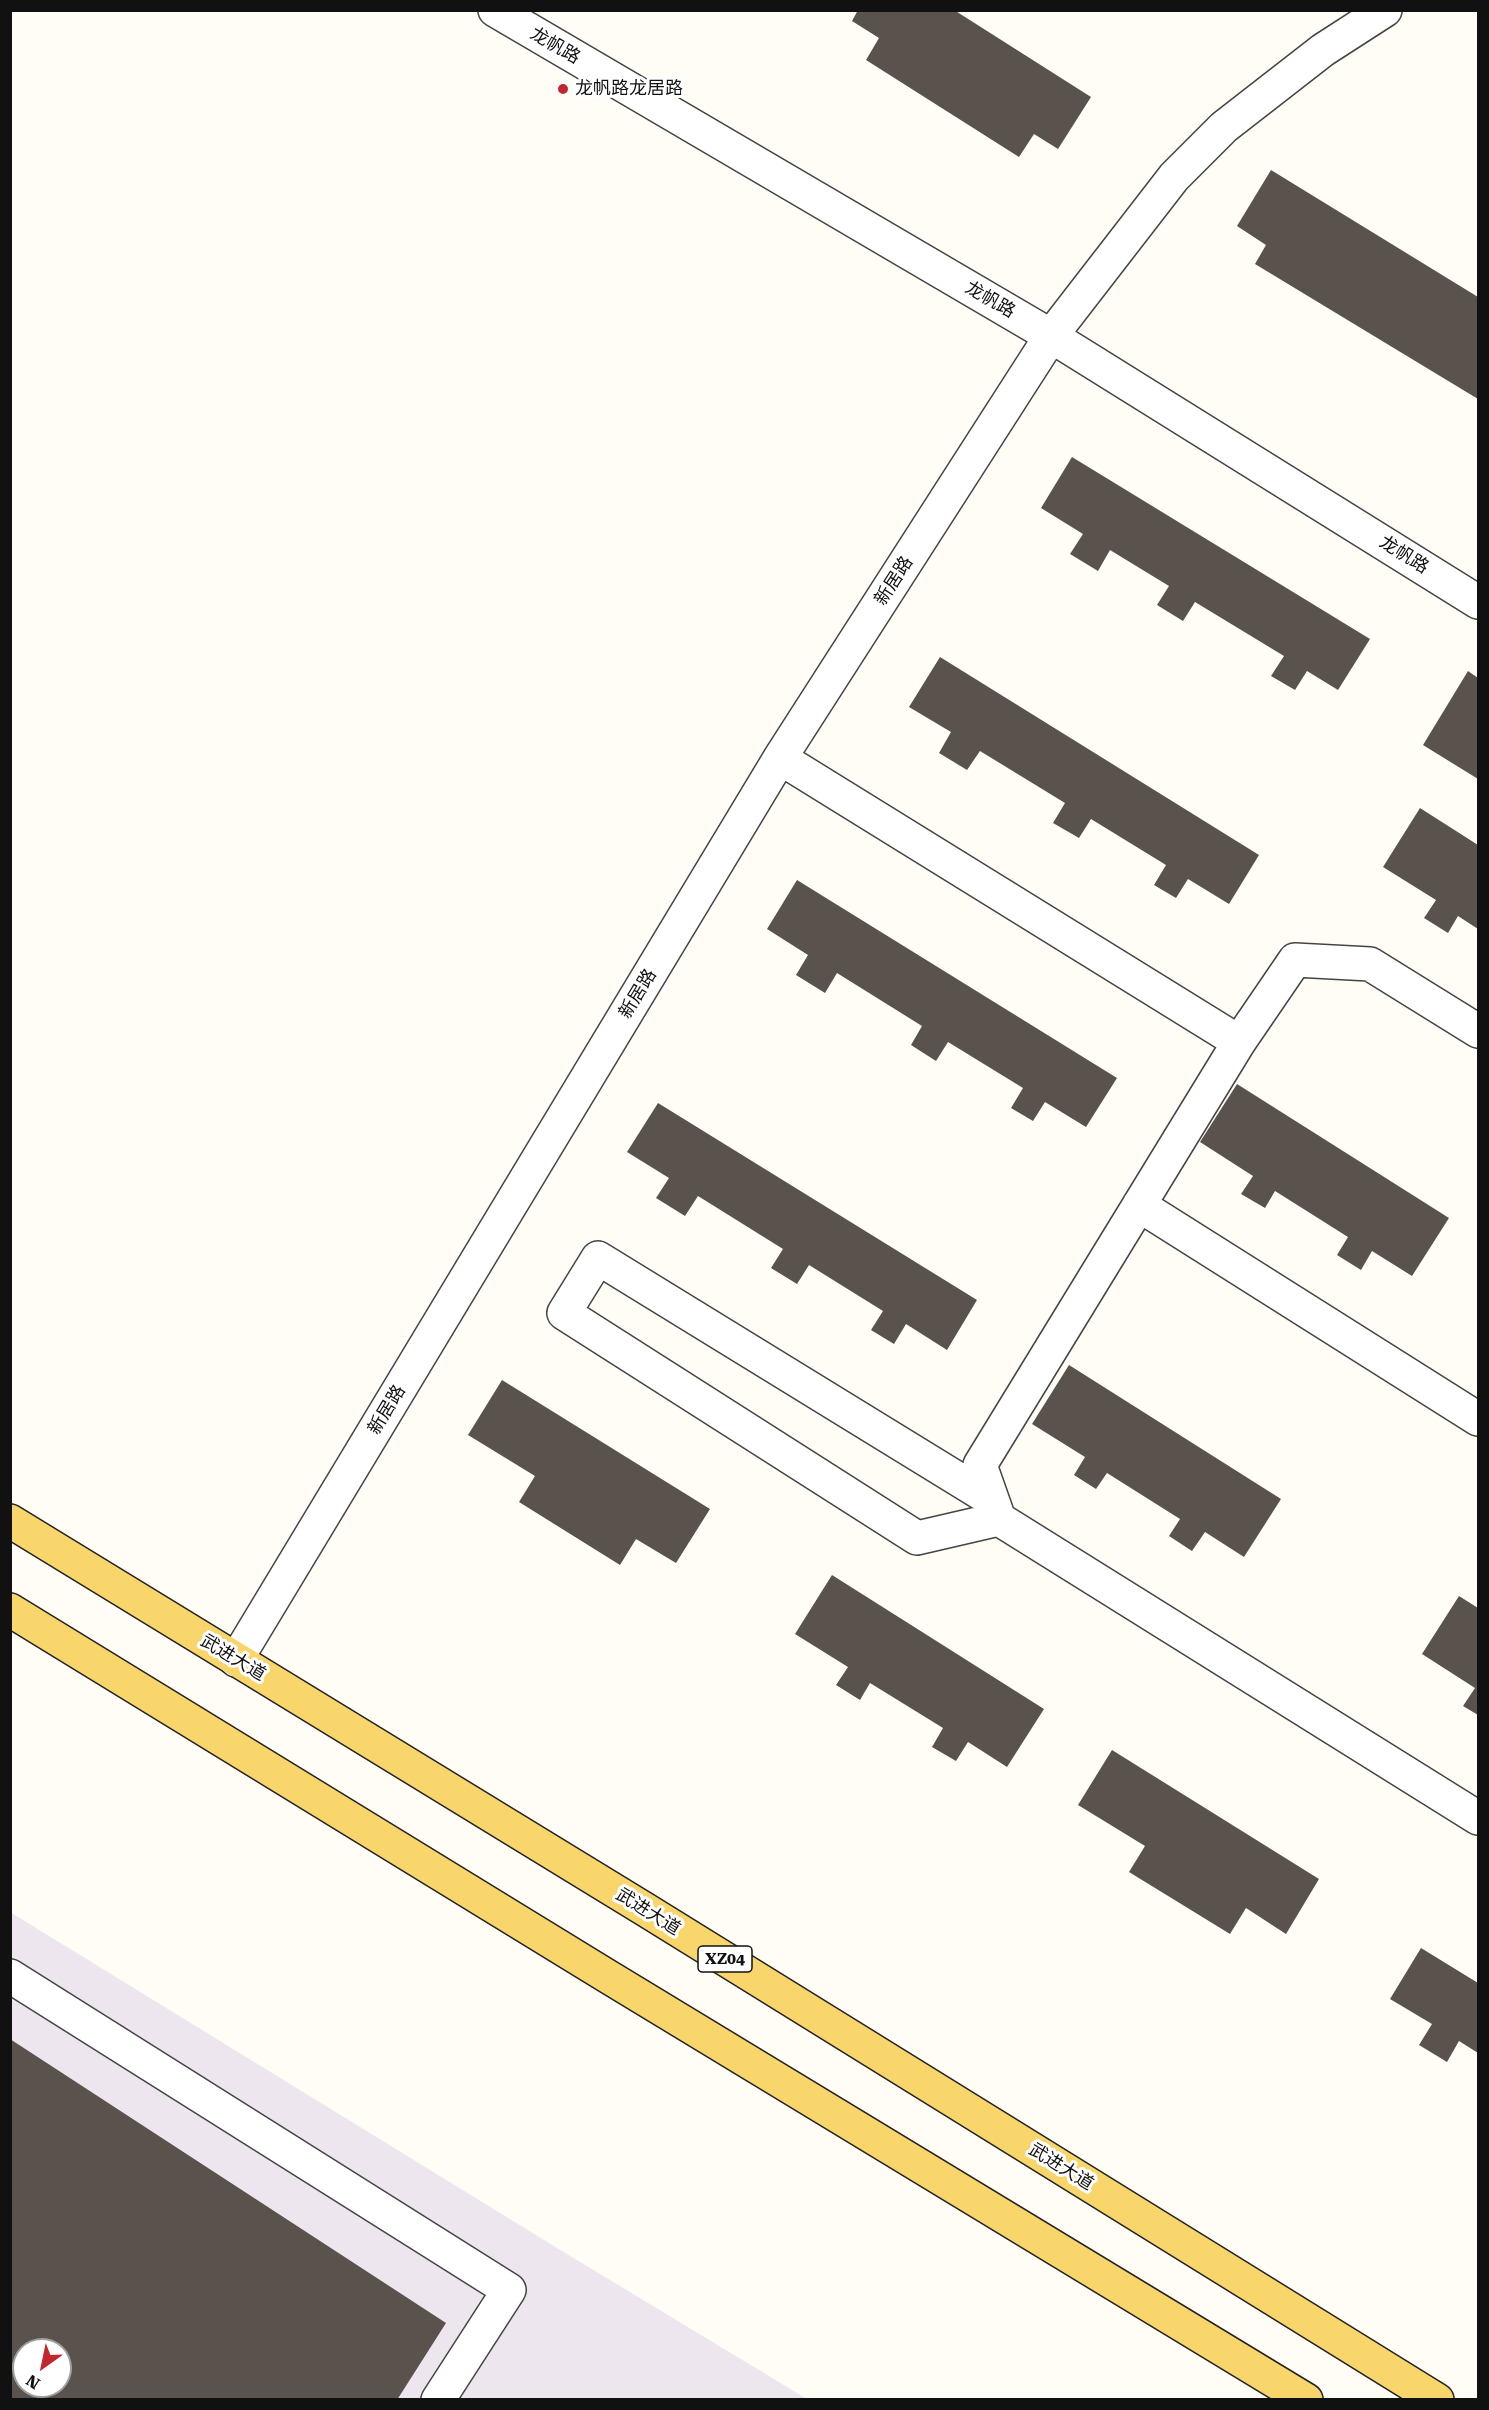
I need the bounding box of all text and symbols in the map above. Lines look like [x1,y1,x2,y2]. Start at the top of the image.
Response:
street label: 龙帆路 [526,23,584,69]
place label: 龙帆路龙居路 [575,78,683,100]
marker: 龙帆路龙居路 [556,82,570,96]
street label: 龙帆路 [961,277,1019,323]
street label: 龙帆路 [1375,532,1433,578]
street label: 新居路 [870,552,918,610]
street label: 新居路 [615,965,661,1023]
street label: 新居路 [364,1381,410,1439]
street label: 武进大道 [197,1630,269,1686]
street label: 武进大道 [612,1884,684,1940]
road number: XZ04 [698,1946,752,1972]
street label: 武进大道 [1025,2139,1097,2195]
north arrow [12,2338,72,2398]
text: N [23,2371,43,2393]

